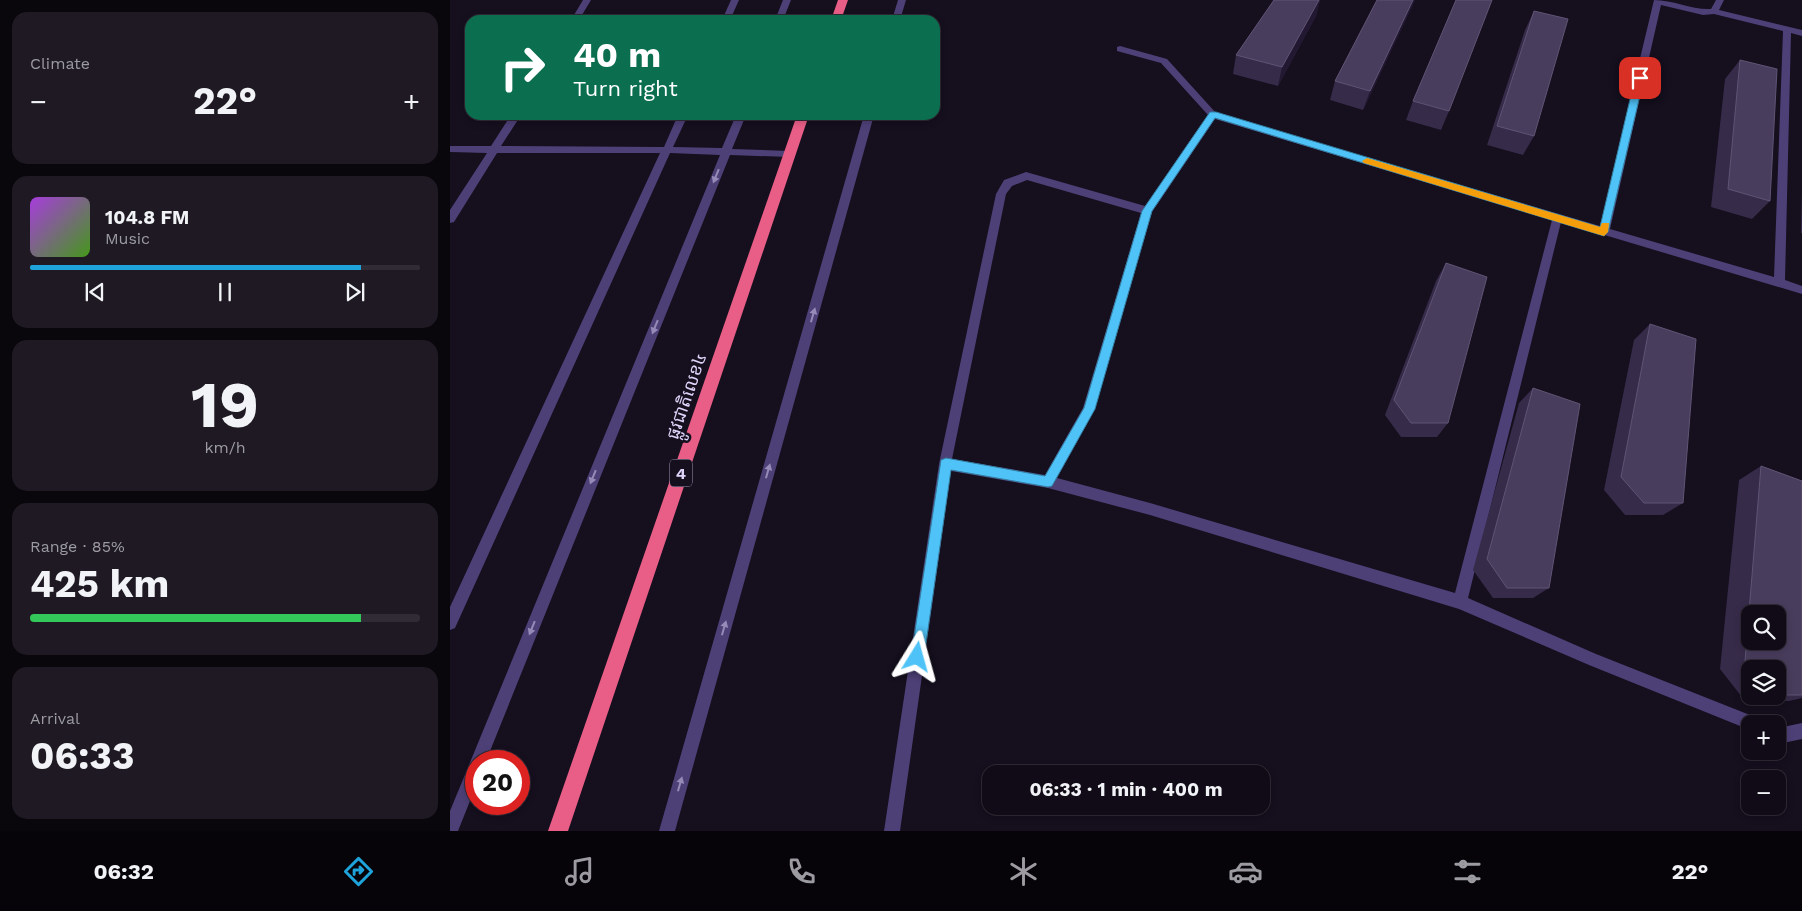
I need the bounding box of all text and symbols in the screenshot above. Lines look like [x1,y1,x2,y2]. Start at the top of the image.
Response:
text: 40 m [573,34,661,76]
icon: right [490,35,555,100]
text: Climate [30,54,90,73]
pin [1619,57,1661,99]
icon: arrive [1626,64,1654,92]
text: Turn right [573,76,678,101]
text: 22° [193,79,257,123]
text: − [30,85,47,118]
text: + [403,85,420,118]
one-way arrow [712,169,720,184]
text: 104.8 FM [105,206,189,229]
text: Music [105,229,150,248]
icon: previous [81,278,109,306]
icon: pause [211,278,239,306]
icon: next [341,278,369,306]
one-way arrow [809,307,817,322]
one-way arrow [650,320,658,334]
street label: ផ្លូវជាតិលេខ៤ [661,350,717,444]
text: 19 [191,367,259,443]
text: km/h [204,438,246,457]
road number: 4 [670,459,692,486]
one-way arrow [765,464,773,479]
one-way arrow [589,470,597,485]
text: Range · 85% [30,537,125,556]
text: 425 km [30,562,169,606]
map controls [1741,605,1786,815]
button: search [1741,605,1786,650]
one-way arrow [721,620,729,635]
one-way arrow [528,621,536,635]
position arrow [890,630,942,682]
button: layers [1741,660,1786,705]
text: Arrival [30,709,80,728]
button: + [1741,715,1786,760]
text: 06:33 [30,734,134,778]
speed limit sign: 20 [465,750,530,815]
button: − [1741,770,1786,815]
one-way arrow [676,777,684,792]
text: 06:33 · 1 min · 400 m [1029,778,1223,801]
icon: directions [341,854,376,889]
icon: music [562,854,597,889]
icon: phone [784,854,819,889]
icon: climate [1006,854,1041,889]
icon: car [1228,854,1263,889]
icon: filters [1450,854,1485,889]
text: 06:32 [93,859,154,884]
text: 22° [1671,859,1709,884]

